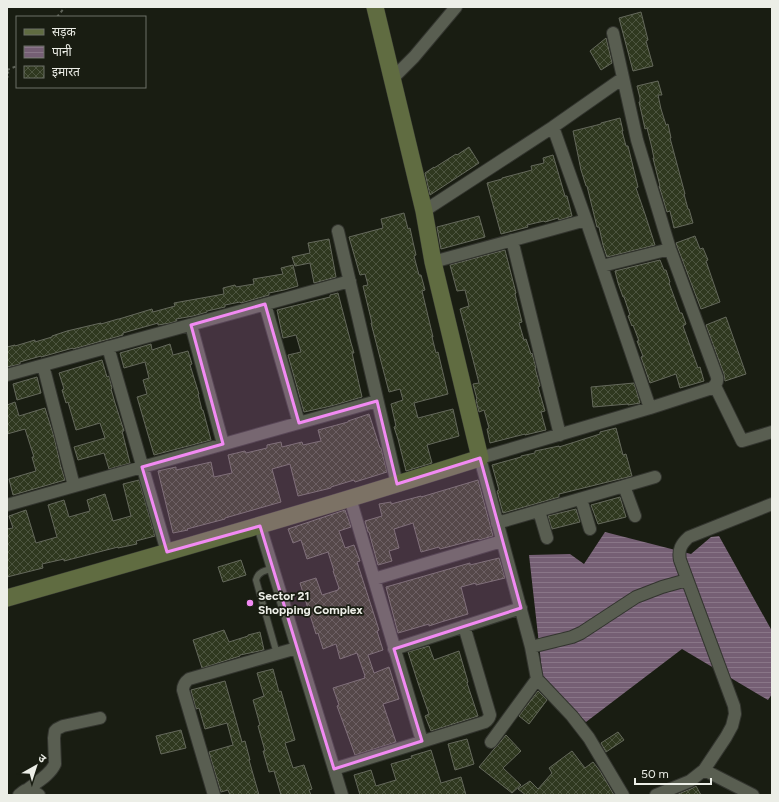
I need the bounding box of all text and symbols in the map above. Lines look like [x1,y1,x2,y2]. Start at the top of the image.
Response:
legend [16,16,146,88]
text: सड़क [52,25,77,39]
text: पानी [52,44,73,59]
text: इमारत [52,65,81,79]
place label: Sector 21 Shopping Complex [258,589,363,617]
marker: Sector 21 Shopping Complex [245,598,255,608]
north arrow [16,746,56,786]
text: उ [35,752,49,766]
scale bar [635,760,711,786]
text: 50 m [641,767,669,781]

